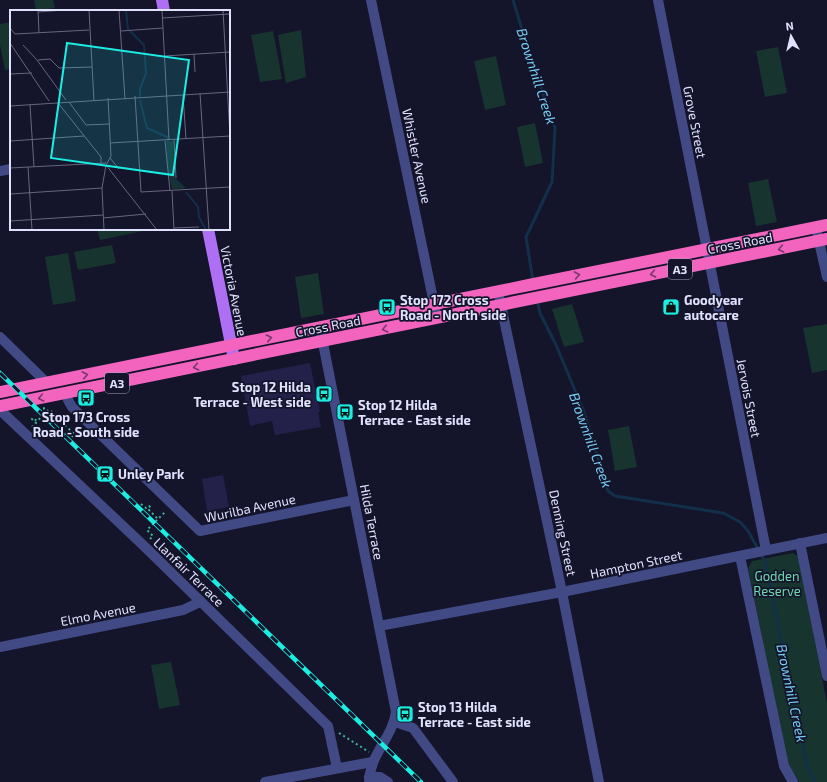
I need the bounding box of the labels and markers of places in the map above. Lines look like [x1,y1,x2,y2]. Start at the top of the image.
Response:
place label: Stop 172 Cross Road - North side [400,292,506,323]
place label: Goodyear autocare [684,292,744,323]
bus stop icon: Stop 172 Cross Road - North side [377,297,397,317]
shop icon: Goodyear autocare [661,297,681,317]
place label: Stop 12 Hilda Terrace - West side [193,379,311,410]
bus stop icon: Stop 12 Hilda Terrace - West side [314,384,334,404]
bus stop icon: Stop 173 Cross Road - South side [76,388,96,408]
place label: Stop 12 Hilda Terrace - East side [358,397,471,428]
bus stop icon: Stop 12 Hilda Terrace - East side [335,402,355,422]
place label: Stop 173 Cross Road - South side [33,409,139,440]
station icon: Unley Park [95,464,115,484]
place label: Unley Park [118,466,185,482]
place label: Stop 13 Hilda Terrace - East side [418,699,531,730]
bus stop icon: Stop 13 Hilda Terrace - East side [395,704,415,724]

